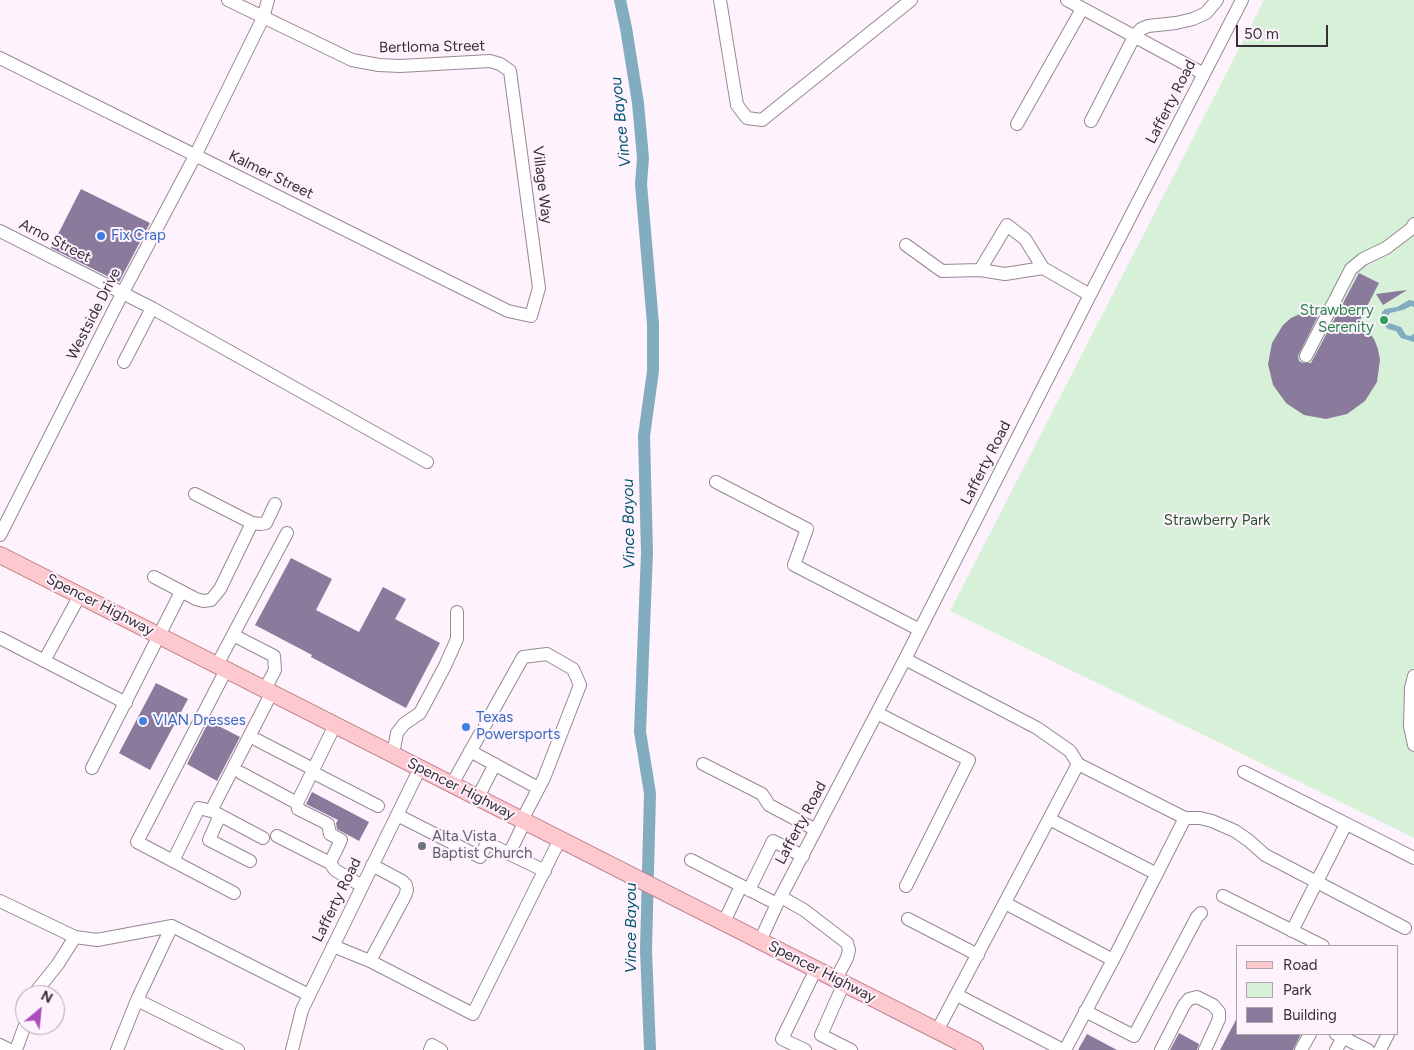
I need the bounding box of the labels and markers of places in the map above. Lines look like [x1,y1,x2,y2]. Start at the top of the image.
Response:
place label: Fix Crap [111,227,166,245]
marker: Fix Crap [95,230,107,242]
place label: Strawberry Serenity [1300,302,1374,337]
marker: Strawberry Serenity [1378,314,1390,326]
place label: Texas Powersports [476,709,560,744]
place label: VIAN Dresses [153,712,246,730]
marker: VIAN Dresses [137,715,149,727]
marker: Texas Powersports [460,721,472,733]
place label: Alta Vista Baptist Church [432,828,532,863]
marker: Alta Vista Baptist Church [416,840,428,852]

